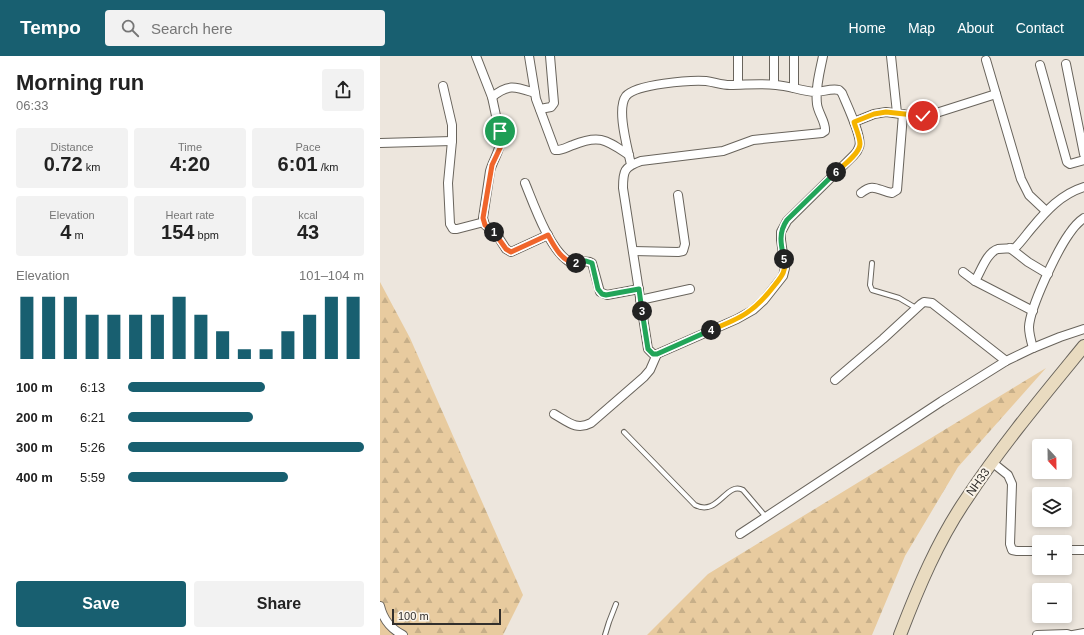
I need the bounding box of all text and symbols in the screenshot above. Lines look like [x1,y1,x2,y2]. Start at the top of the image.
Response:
search box [105,10,385,46]
text: Tempo [20,17,81,38]
icon: search [119,17,141,39]
text: Search here [151,20,233,37]
text: Home [849,20,886,36]
text: Map [908,20,935,36]
text: About [957,20,994,36]
text: Contact [1016,20,1064,36]
button: share [322,69,364,111]
text: Morning run [16,70,144,95]
text: 06:33 [16,98,49,113]
pin [906,99,940,133]
icon: check [912,105,934,127]
pin [483,114,517,148]
icon: arrive [489,120,511,142]
text: Distance [51,141,93,153]
text: Time [178,141,202,153]
text: Pace [295,141,321,153]
text: 0.72 [44,153,83,175]
text: 4:20 [170,153,210,175]
text: 6:01 [278,153,318,175]
text: km [83,161,100,173]
text: /km [318,161,338,173]
pin: 6 [826,162,846,182]
text: 6 [833,166,839,178]
text: Elevation [49,209,95,221]
text: Heart rate [166,209,214,221]
text: kcal [298,209,318,221]
text: 4 [60,221,71,243]
text: 154 [161,221,194,243]
text: 43 [297,221,319,243]
pin: 1 [484,222,504,242]
text: 1 [491,226,497,238]
text: m [71,229,84,241]
text: bpm [194,229,219,241]
pin: 5 [774,249,794,269]
pin: 2 [566,253,586,273]
text: 5 [781,253,787,265]
text: 2 [573,257,579,269]
text: Elevation [16,268,69,283]
text: 101–104 m [299,268,364,283]
pin: 3 [632,301,652,321]
text: 3 [639,305,645,317]
pin: 4 [701,320,721,340]
text: 4 [708,324,714,336]
text: 100 m [16,380,53,395]
text: 6:13 [80,380,105,395]
text: 200 m [16,410,53,425]
text: 6:21 [80,410,105,425]
north arrow [1032,439,1072,479]
map controls [1032,439,1072,623]
text: 300 m [16,440,53,455]
text: 5:26 [80,440,105,455]
street label: NH33 [963,465,993,499]
text: 400 m [16,470,53,485]
text: 5:59 [80,470,105,485]
button: layers [1032,487,1072,527]
button: + [1032,535,1072,575]
button: Save [16,581,186,627]
button: Share [194,581,364,627]
button: − [1032,583,1072,623]
scale bar [392,607,501,626]
text: 100 m [398,610,429,622]

